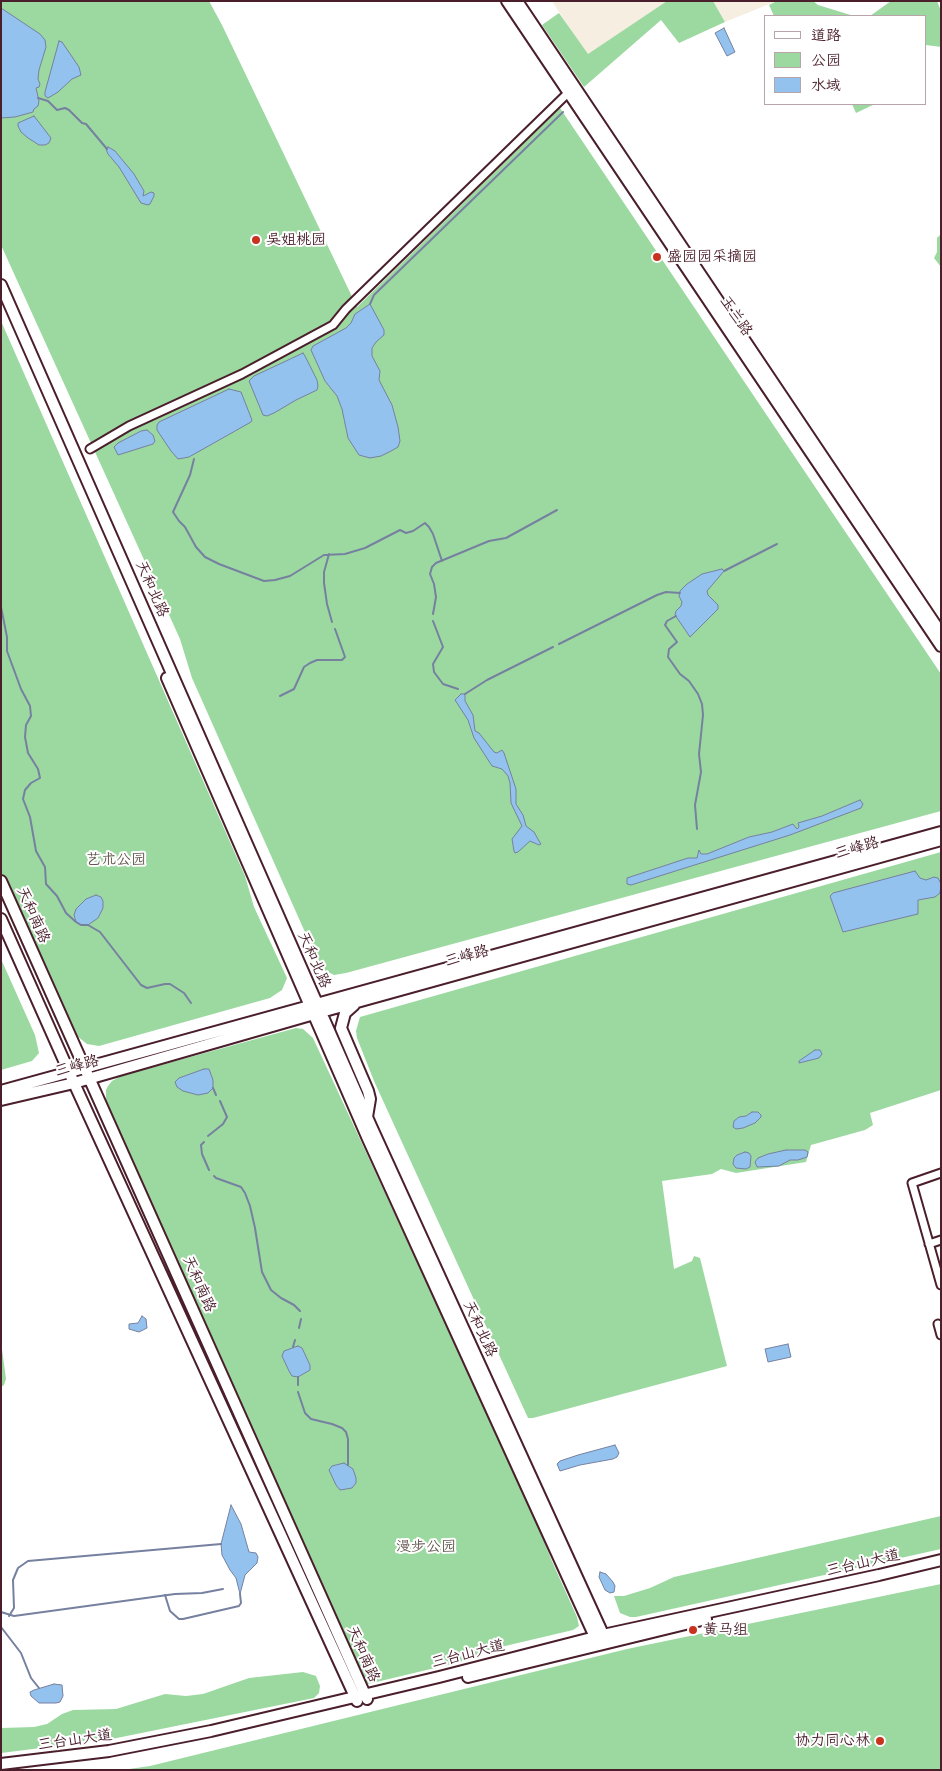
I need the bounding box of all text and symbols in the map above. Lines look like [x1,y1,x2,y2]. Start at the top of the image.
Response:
legend [764,15,927,105]
text: 道路 [811,26,841,44]
text: 公园 [811,51,841,69]
text: 水域 [811,76,841,94]
place label: 吴姐桃园 [266,231,326,249]
marker: 吴姐桃园 [250,234,262,246]
place label: 盛园园采摘园 [667,248,757,266]
marker: 盛园园采摘园 [651,251,663,263]
street label: 玉兰路 [716,292,756,340]
street label: 天和北路 [132,558,172,620]
street label: 三峰路 [833,833,881,863]
park label: 艺术公园 [86,851,146,869]
street label: 天和南路 [13,884,53,946]
street label: 天和北路 [294,929,334,991]
street label: 三峰路 [443,941,491,971]
street label: 三峰路 [53,1051,101,1081]
street label: 天和南路 [179,1253,219,1315]
street label: 天和北路 [459,1298,501,1360]
park label: 漫步公园 [396,1538,456,1556]
street label: 三台山大道 [824,1546,902,1580]
place label: 黄马组 [703,1621,748,1639]
street label: 天和南路 [343,1623,383,1685]
marker: 黄马组 [687,1624,699,1636]
street label: 三台山大道 [429,1636,507,1672]
street label: 三台山大道 [37,1726,113,1754]
place label: 协力同心林 [795,1732,870,1750]
marker: 协力同心林 [874,1735,886,1747]

